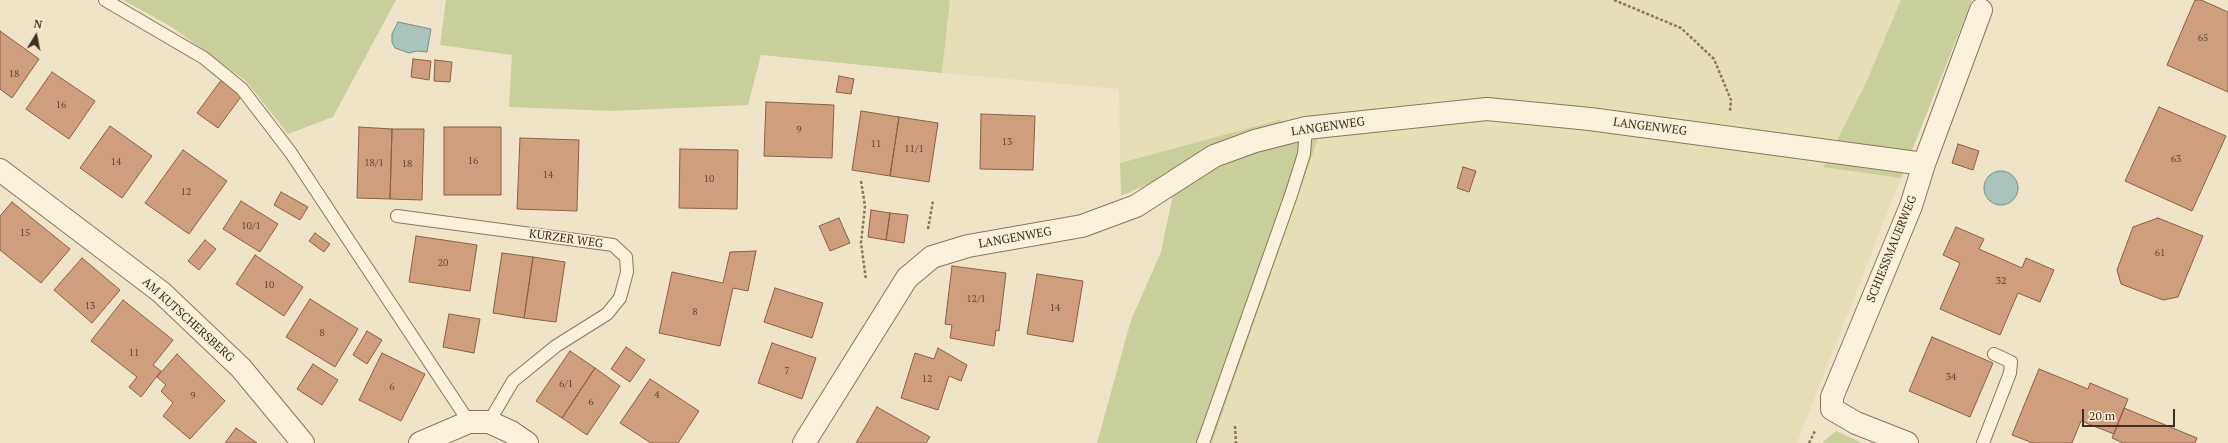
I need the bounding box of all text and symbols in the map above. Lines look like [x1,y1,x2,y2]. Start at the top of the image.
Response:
north arrow [16,16,56,56]
text: N [33,17,43,32]
house number: 65 [2198,32,2208,44]
house number: 18 [9,68,19,80]
house number: 16 [56,99,66,111]
street label: LANGENWEG [1290,115,1366,139]
street label: LANGENWEG [1612,115,1688,139]
house number: 9 [796,124,802,136]
house number: 13 [1002,136,1012,148]
house number: 11 [871,138,881,150]
house number: 11/1 [904,143,924,155]
house number: 63 [2171,153,2181,165]
house number: 16 [468,155,478,167]
house number: 14 [111,156,121,168]
house number: 18/1 [364,157,384,169]
house number: 18 [402,158,412,170]
house number: 14 [543,169,553,181]
house number: 10 [704,173,714,185]
house number: 12 [181,186,191,198]
street label: SCHIESSMAUERWEG [1864,193,1920,305]
house number: 10/1 [241,220,261,232]
street label: LANGENWEG [977,224,1053,252]
house number: 15 [20,227,30,239]
street label: KURZER WEG [528,227,604,251]
house number: 61 [2155,247,2165,259]
house number: 20 [438,257,448,269]
street label: AM KUTSCHERSBERG [139,275,237,365]
house number: 32 [1996,275,2006,287]
house number: 10 [264,279,274,291]
house number: 12/1 [966,293,986,305]
house number: 13 [85,300,95,312]
house number: 14 [1050,302,1060,314]
house number: 8 [692,306,698,318]
house number: 8 [319,327,325,339]
house number: 11 [129,347,139,359]
house number: 7 [784,365,790,377]
house number: 34 [1946,371,1956,383]
house number: 12 [922,373,932,385]
house number: 6/1 [559,378,573,390]
house number: 6 [389,381,395,393]
house number: 4 [654,389,660,401]
house number: 9 [190,390,196,402]
house number: 6 [588,396,594,408]
scale bar [2084,401,2177,427]
text: 20 m [2089,408,2115,423]

